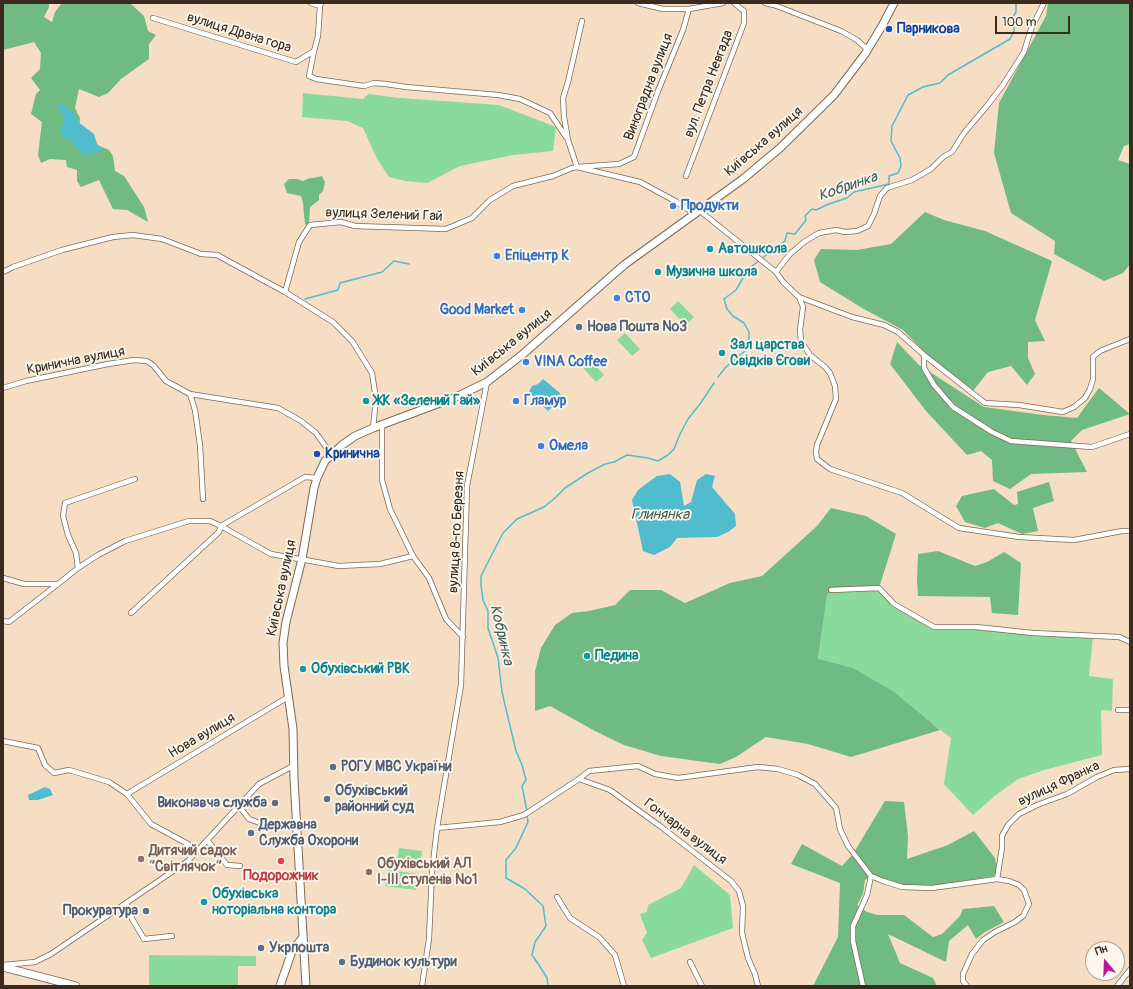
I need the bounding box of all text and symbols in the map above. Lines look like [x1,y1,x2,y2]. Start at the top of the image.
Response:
scale bar [997,8,1072,34]
street label: вулиця Драна гора [185,9,293,57]
text: 100 m [1002,15,1036,30]
place label: Парникова [897,21,960,37]
marker: Парникова [884,24,894,34]
street label: вул. Петра Невгада [681,28,737,140]
street label: Виноградна вулиця [621,31,677,143]
street label: Київська вулиця [721,103,807,181]
water label: Кобринка [816,169,880,205]
place label: Продукти [681,198,738,214]
marker: Продукти [668,201,678,211]
street label: вулиця Зелений Гай [325,205,443,225]
place label: Автошкола [718,241,787,257]
marker: Автошкола [705,244,715,254]
place label: Епіцентр К [505,248,569,264]
marker: Епіцентр К [492,251,502,261]
place label: Музична школа [666,264,757,280]
marker: Музична школа [653,267,663,277]
place label: СТО [625,290,650,306]
marker: СТО [612,293,622,303]
place label: Good Market [440,302,514,318]
marker: Good Market [517,305,527,315]
street label: Київська вулиця [469,306,555,380]
place label: Нова Пошта №3 [587,319,687,335]
marker: Нова Пошта №3 [574,322,584,332]
place label: Зал царства Свідків Єгови [730,337,810,370]
street label: Кринична вулиця [26,343,126,379]
marker: Зал царства Свідків Єгови [717,348,727,358]
place label: VINA Coffee [534,354,607,370]
marker: VINA Coffee [521,357,531,367]
place label: ЖК «Зелений Гай» [374,393,480,409]
place label: Гламур [524,393,566,409]
marker: ЖК «Зелений Гай» [361,396,371,406]
marker: Гламур [511,396,521,406]
place label: Омела [549,438,588,454]
marker: Омела [536,441,546,451]
place label: Кринична [325,446,380,462]
marker: Кринична [312,449,322,459]
street label: вулиця 8-го Березня [445,470,469,594]
water label: Глинянка [631,506,689,524]
street label: Київська вулиця [264,538,300,638]
water label: Кобринка [485,603,517,667]
place label: Педина [595,648,638,664]
marker: Педина [582,651,592,661]
place label: Обухівський РВК [311,661,410,677]
marker: Обухівський РВК [298,664,308,674]
street label: Нова вулиця [166,710,238,762]
street label: вулиця Франка [1016,758,1102,810]
place label: РОГУ МВС України [341,759,451,775]
marker: РОГУ МВС України [328,762,338,772]
place label: Обухівський районний суд [335,783,414,816]
marker: Обухівський районний суд [322,794,332,804]
place label: Виконавча служба [157,795,267,811]
street label: Гончарна вулиця [640,795,730,869]
marker: Виконавча служба [270,798,280,808]
place label: Державна Служба Охорони [259,817,358,850]
marker: Державна Служба Охорони [246,828,256,838]
place label: Дитячий садок ”Світлячок” [149,843,237,876]
marker: Дитячий садок ”Світлячок” [136,854,146,864]
marker: Подорожник [276,856,286,866]
place label: Обухівський АЛ І-ІІІ ступенів №1 [377,856,478,888]
marker: Обухівський АЛ І-ІІІ ступенів №1 [364,867,374,877]
place label: Подорожник [243,868,319,884]
place label: Обухівська ноторіальна контора [212,886,336,918]
marker: Обухівська ноторіальна контора [199,897,209,907]
place label: Прокуратура [63,903,138,919]
marker: Прокуратура [141,906,151,916]
place label: Укрпошта [269,940,329,956]
north arrow [1085,941,1125,981]
text: Пн [1093,942,1109,958]
marker: Укрпошта [256,943,266,953]
place label: Будинок культури [350,954,457,970]
marker: Будинок культури [337,957,347,967]

